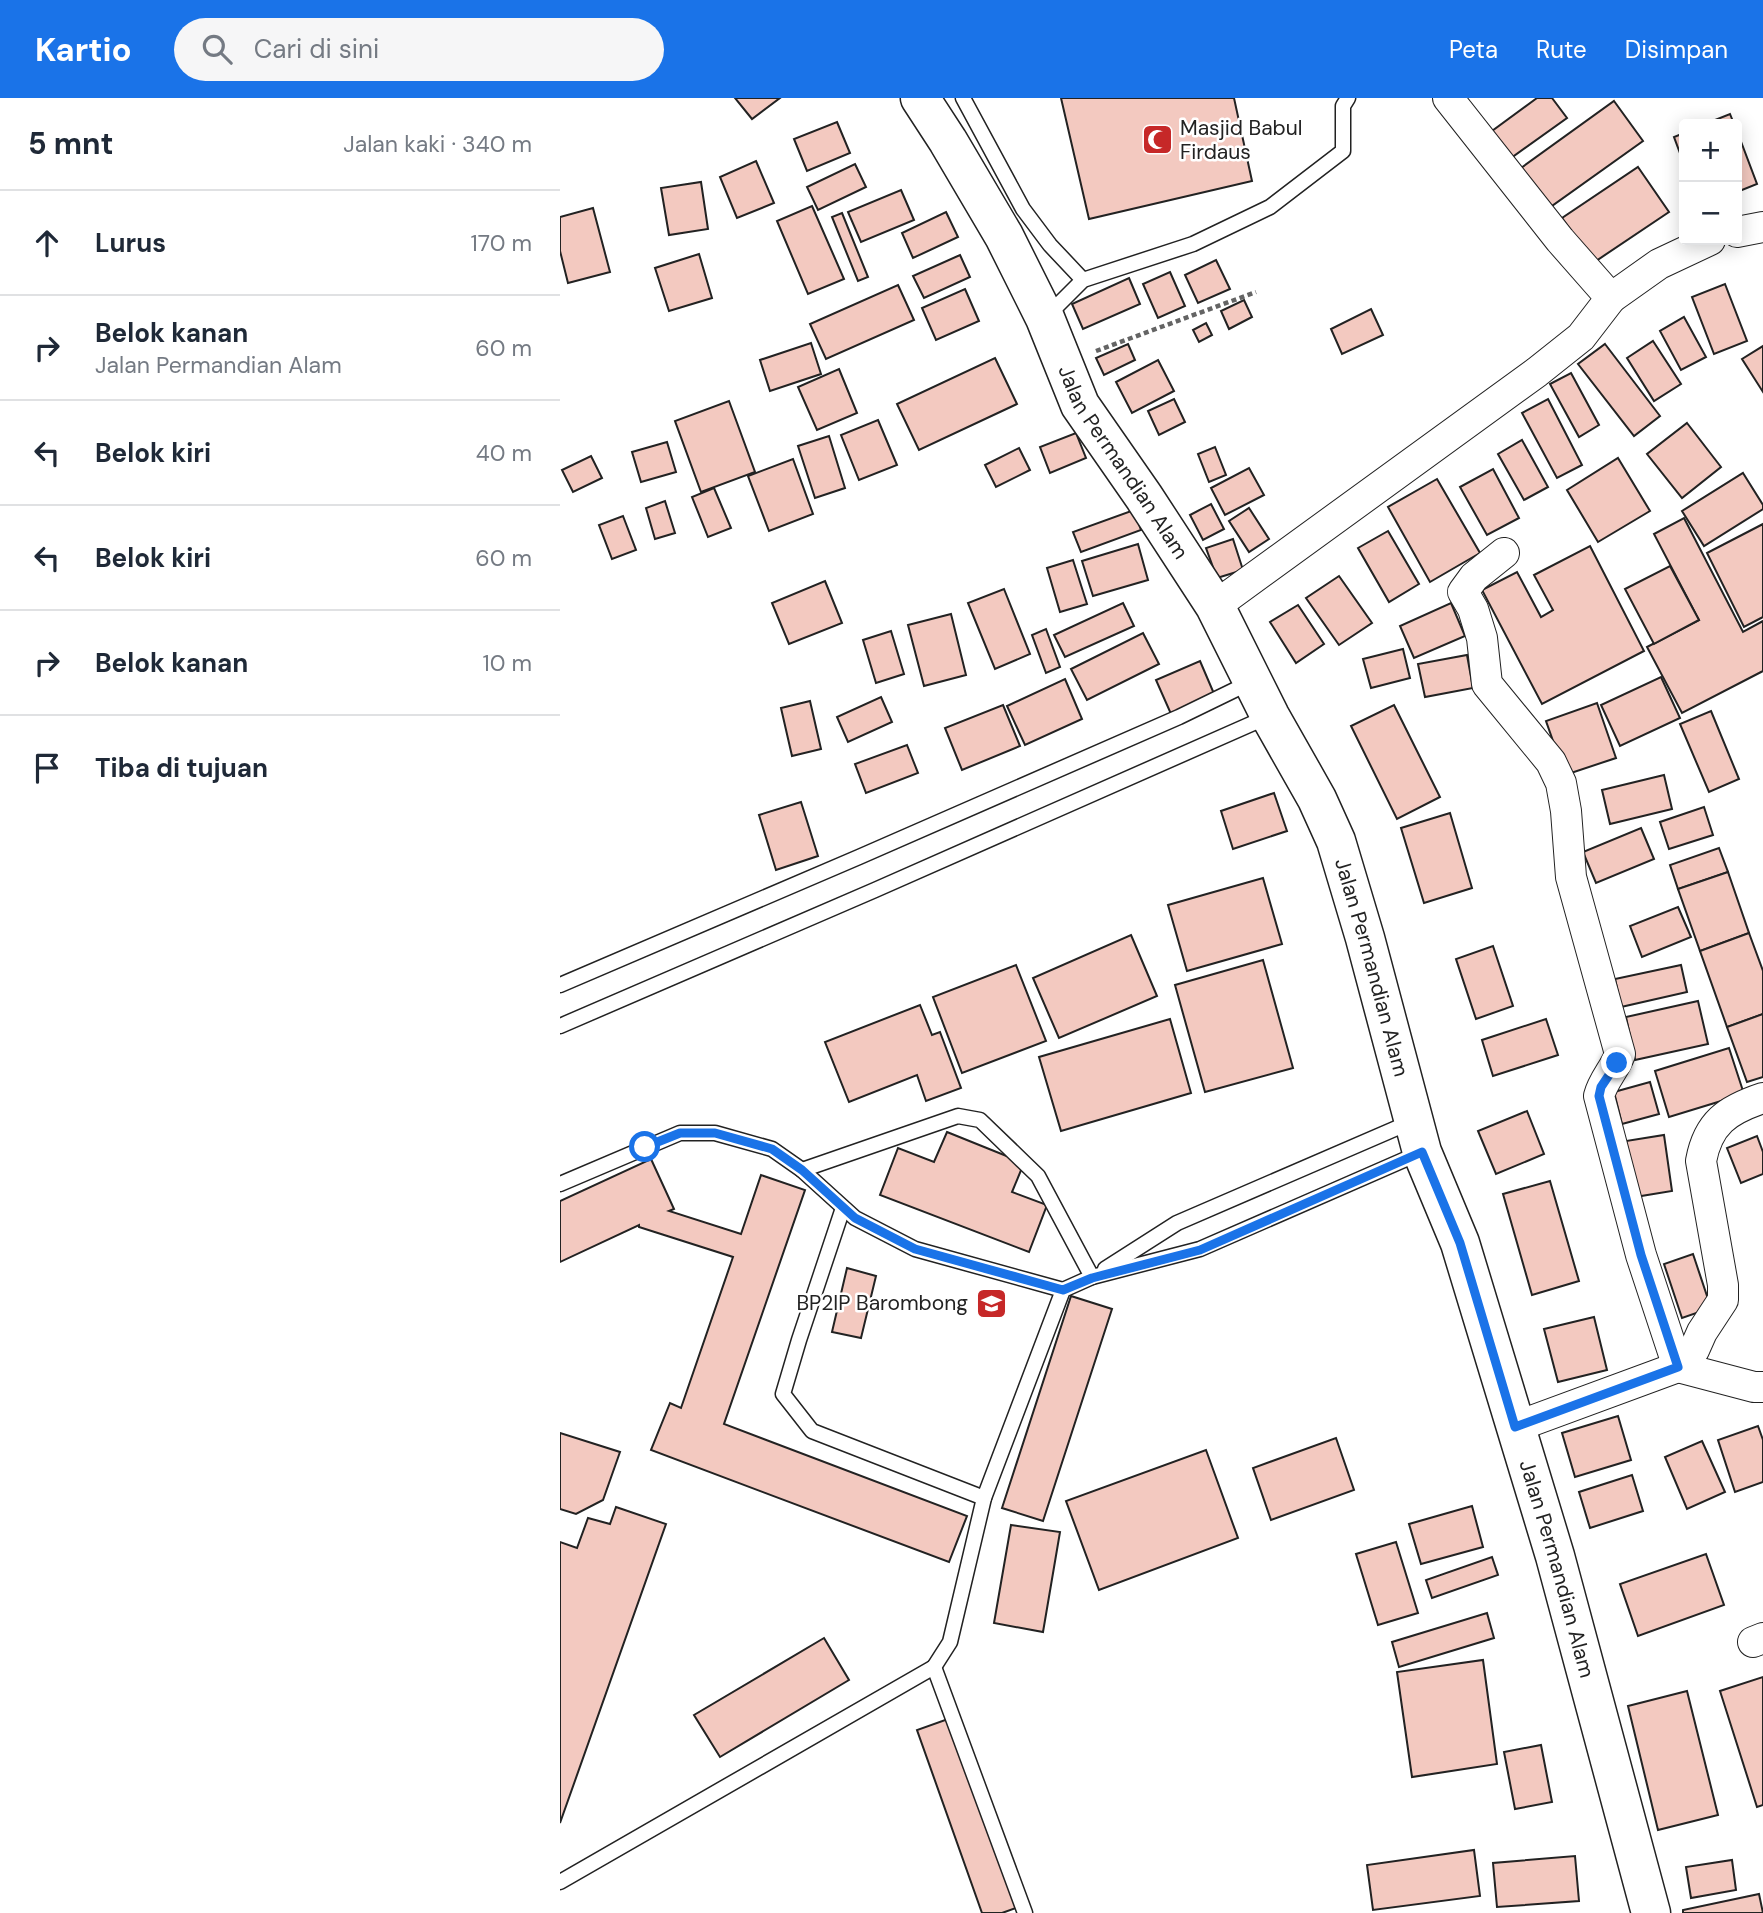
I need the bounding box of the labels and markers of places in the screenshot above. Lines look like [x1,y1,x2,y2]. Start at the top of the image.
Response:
place label: Masjid Babul Firdaus [1180,114,1302,166]
mosque icon: Masjid Babul Firdaus [1140,123,1174,157]
school or university icon: BP2IP Barombong [974,1286,1008,1320]
place label: BP2IP Barombong [796,1289,968,1317]

